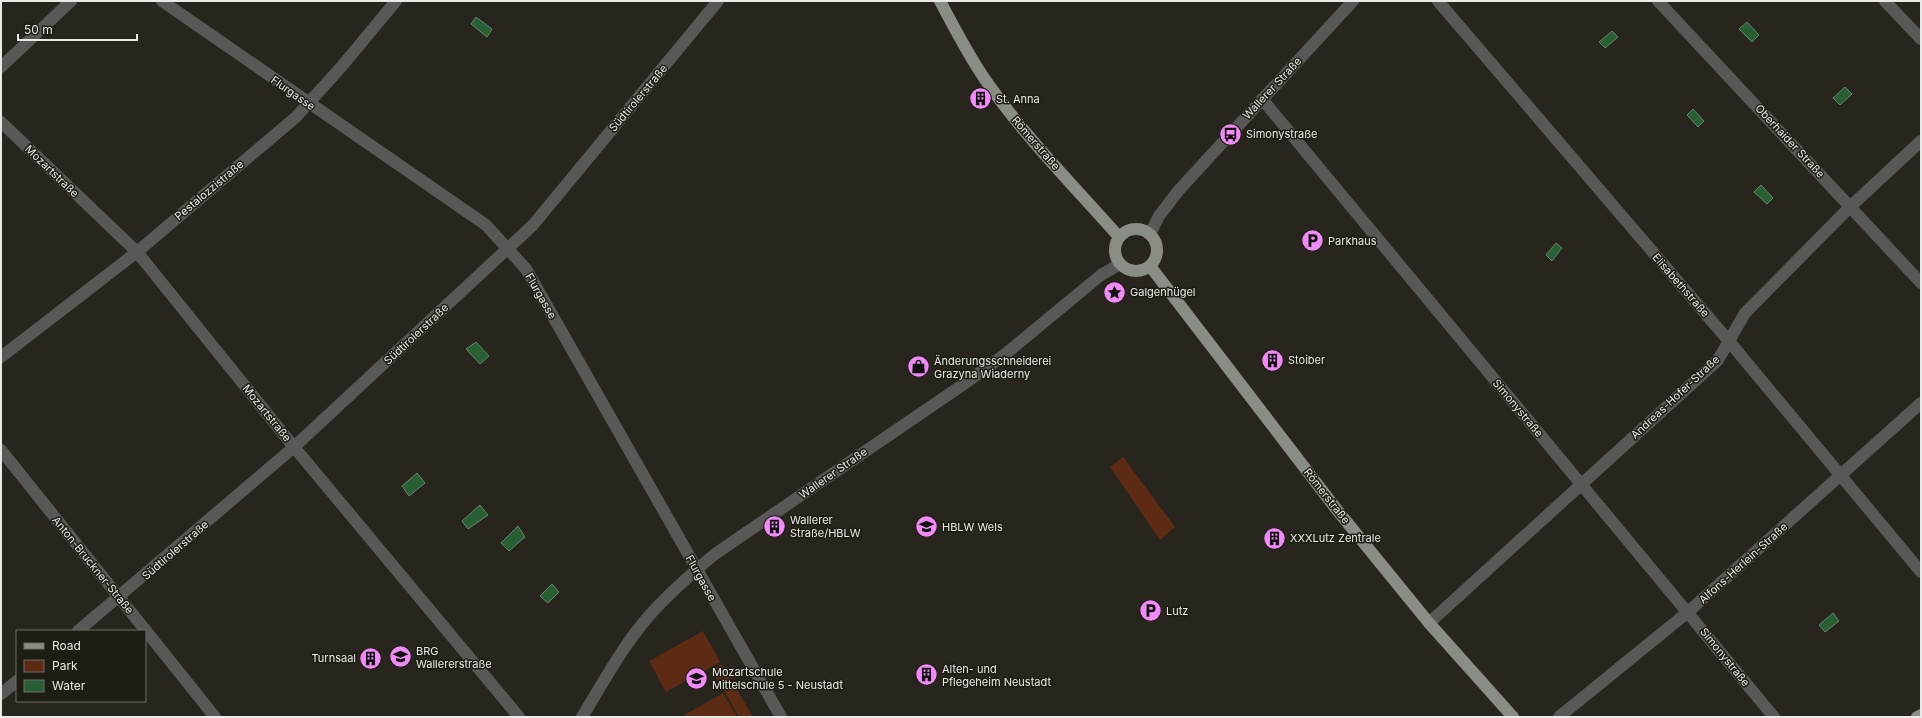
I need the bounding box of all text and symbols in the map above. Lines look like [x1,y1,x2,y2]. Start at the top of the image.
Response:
scale bar [18,16,137,42]
text: 50 m [24,22,53,37]
street label: Wallerer Straße [1240,54,1304,122]
street label: Südtirolerstraße [606,62,670,134]
street label: Flurgasse [268,73,318,113]
building icon: St. Anna [968,86,994,112]
place label: St. Anna [996,92,1040,106]
street label: Oberhaider Straße [1752,101,1828,181]
street label: Römerstraße [1009,113,1063,173]
bus stop icon: Simonystraße [1217,121,1243,147]
place label: Simonystraße [1246,127,1317,141]
street label: Mozartstraße [22,142,82,200]
street label: Pestalozzistraße [172,157,246,223]
parking icon: Parkhaus [1300,228,1326,254]
place label: Parkhaus [1328,234,1377,248]
street label: Elisabethstraße [1649,250,1713,320]
street label: Flurgasse [522,271,560,321]
place icon: Galgenhügel [1102,279,1128,305]
place label: Galgenhügel [1130,285,1196,299]
street label: Südtirolerstraße [381,300,451,368]
building icon: Stoiber [1259,347,1285,373]
street label: Andreas-Hofer-Straße [1628,352,1722,442]
place label: Stoiber [1288,353,1325,367]
shop icon: Änderungsschneiderei Grazyna Wiaderny [905,354,931,380]
place label: Änderungsschneiderei Grazyna Wiaderny [934,354,1051,381]
street label: Simonystraße [1490,376,1546,440]
street label: Mozartstraße [240,382,294,444]
street label: Wallerer Straße [796,444,870,502]
street label: Römerstraße [1301,465,1353,527]
street label: Anton-Bruckner-Straße [49,513,137,617]
building icon: Wallerer Straße/HBLW [761,513,787,539]
place label: Wallerer Straße/HBLW [790,513,861,540]
school or university icon: HBLW Wels [914,514,940,540]
street label: Südtirolerstraße [139,517,211,583]
place label: HBLW Wels [942,520,1003,534]
street label: Alfons-Herlein-Straße [1696,520,1790,606]
building icon: XXXLutz Zentrale [1261,525,1287,551]
place label: XXXLutz Zentrale [1290,531,1381,545]
street label: Flurgasse [683,552,719,604]
parking icon: Lutz [1138,598,1164,624]
place label: Lutz [1166,604,1188,618]
street label: Simonystraße [1697,625,1753,689]
legend [16,630,146,702]
text: Road [52,638,81,653]
school or university icon: BRG Wallererstraße [388,644,414,670]
place label: BRG Wallererstraße [416,644,492,671]
building icon: Turnsaal [358,645,384,671]
place label: Turnsaal [312,651,356,665]
text: Park [52,658,78,673]
building icon: Alten- und Pflegeheim Neustadt [914,662,940,688]
place label: Alten- und Pflegeheim Neustadt [942,662,1051,689]
school or university icon: Mozartschule Mittelschule 5 - Neustadt [684,665,710,691]
place label: Mozartschule Mittelschule 5 - Neustadt [712,665,843,692]
text: Water [52,678,86,693]

